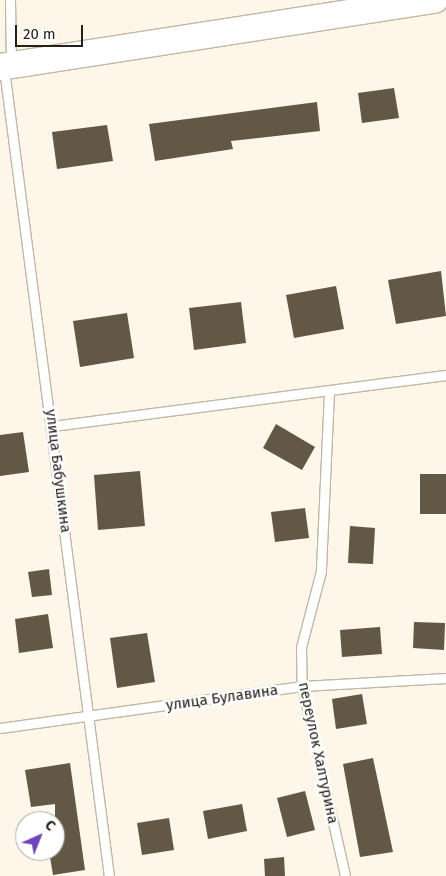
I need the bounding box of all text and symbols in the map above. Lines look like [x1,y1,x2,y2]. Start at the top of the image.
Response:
scale bar [18,15,85,47]
text: 20 m [23,25,56,43]
street label: улица Бабушкина [41,408,75,534]
street label: улица Булавина [165,681,279,715]
street label: переулок Халтурина [294,681,342,825]
north arrow [15,811,65,861]
text: С [41,817,59,834]

